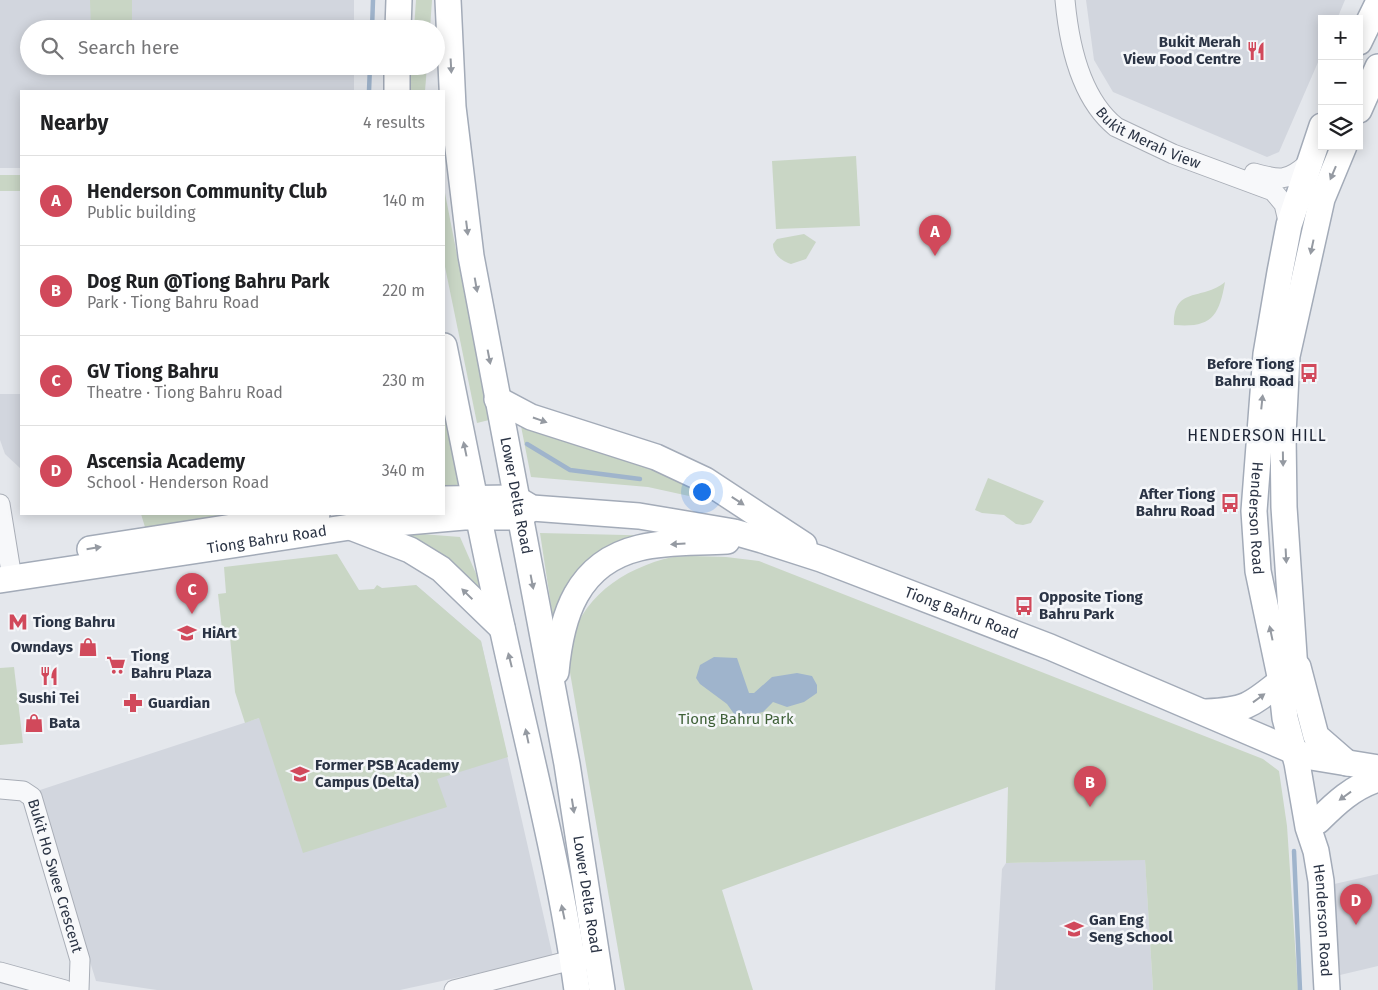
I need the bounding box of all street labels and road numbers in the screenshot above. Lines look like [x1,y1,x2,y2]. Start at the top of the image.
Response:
street label: Bukit Merah View [1092,103,1203,173]
street label: Lower Delta Road [496,435,536,556]
street label: Henderson Road [1245,461,1267,575]
street label: Tiong Bahru Road [206,522,328,558]
street label: Tiong Bahru Road [902,583,1021,643]
street label: Bukit Ho Swee Crescent [24,797,87,955]
street label: Lower Delta Road [569,834,605,954]
street label: Henderson Road [1309,862,1335,977]

